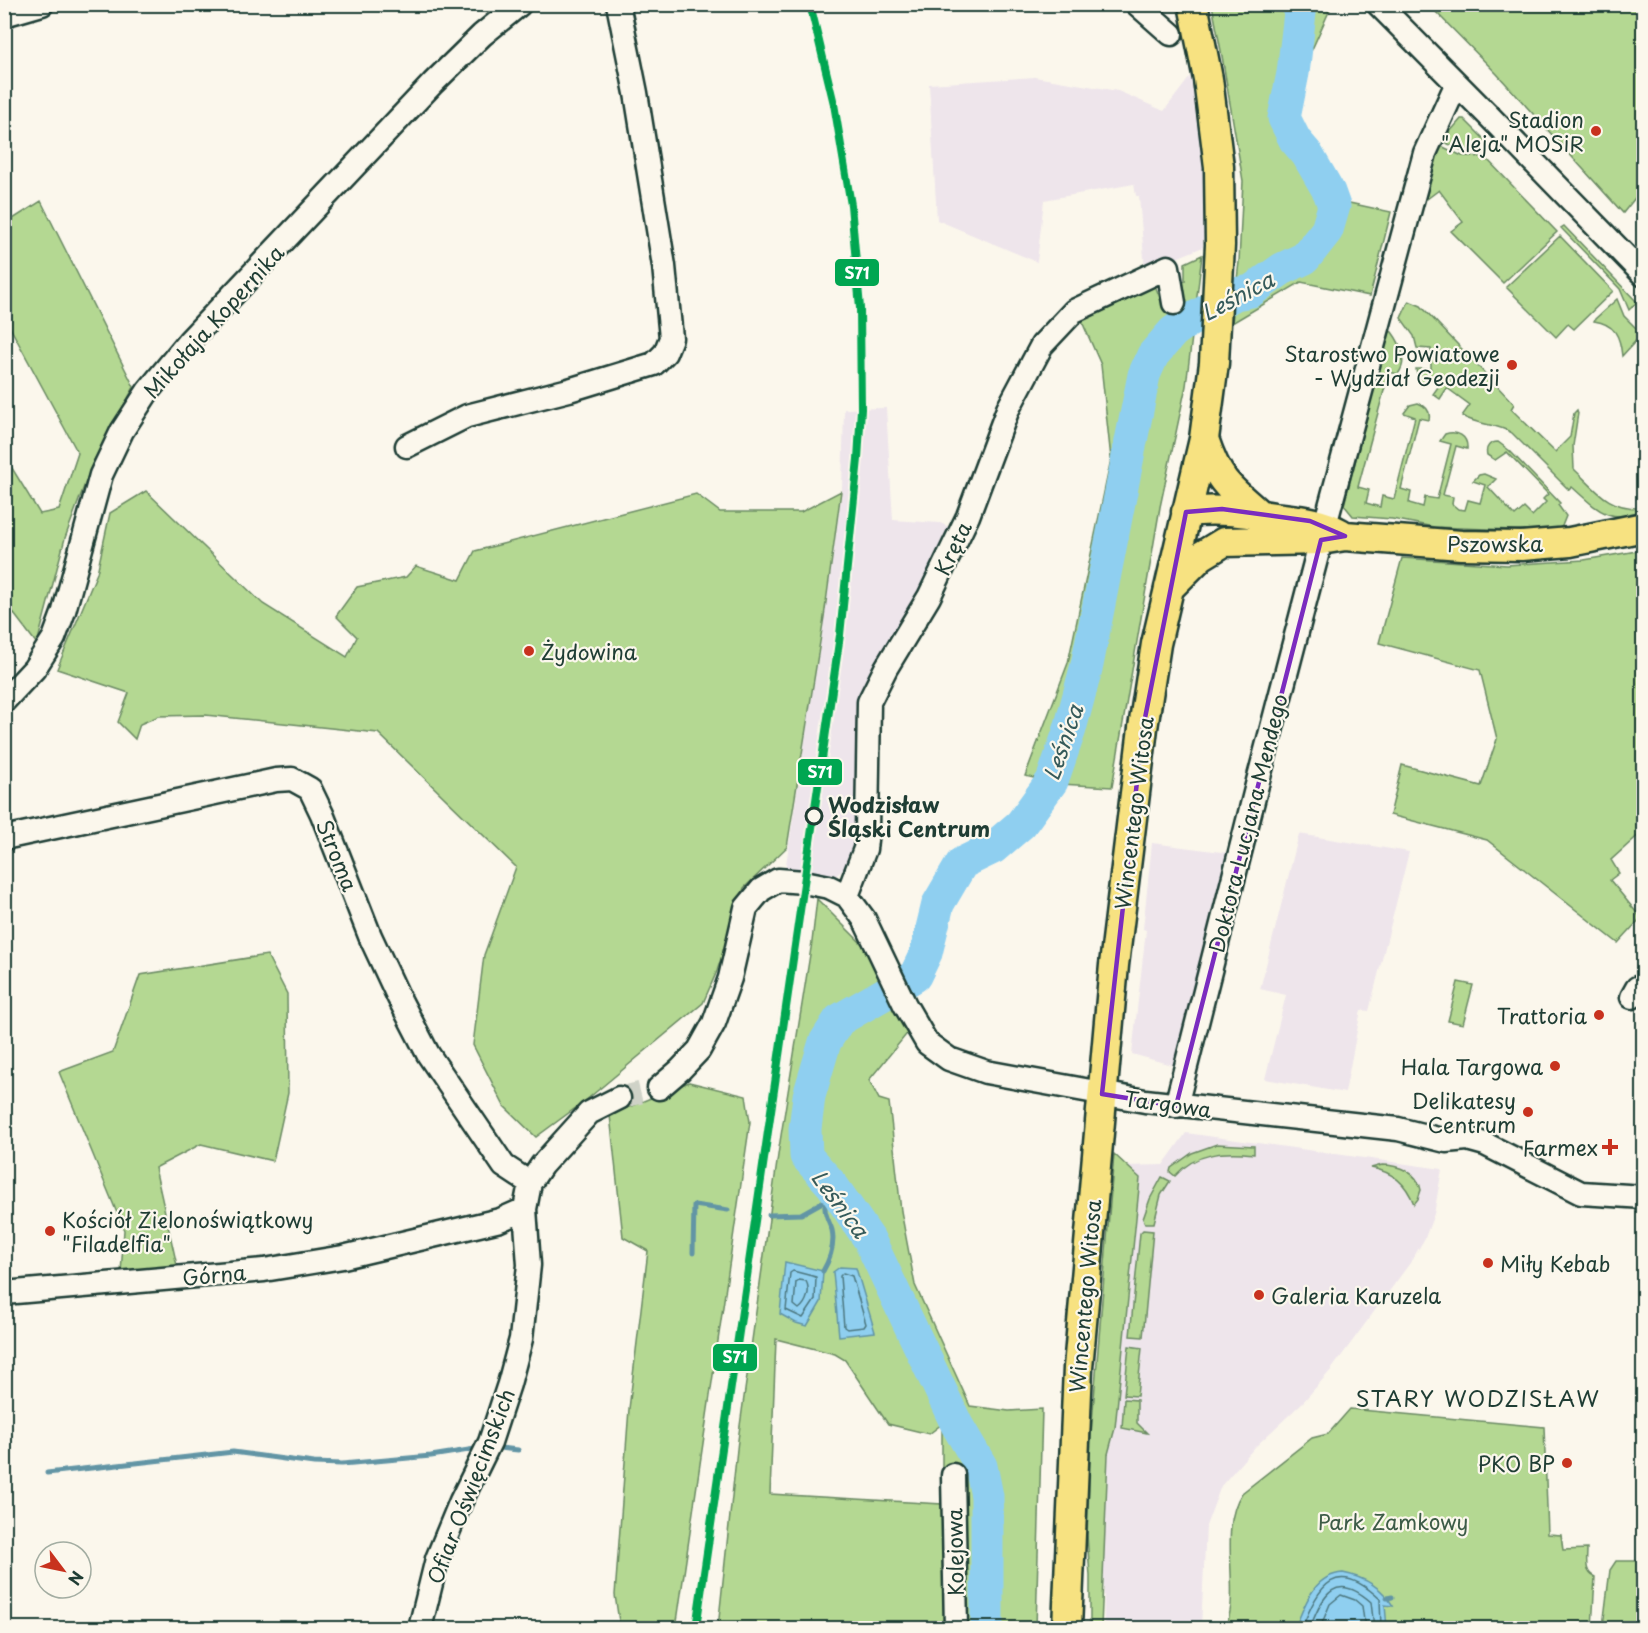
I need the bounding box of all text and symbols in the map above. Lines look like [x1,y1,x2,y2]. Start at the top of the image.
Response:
place label: Stadion "Aleja" MOSiR [1441,103,1584,159]
marker: Stadion "Aleja" MOSiR [1589,124,1603,138]
street label: Mikołaja Kopernika [135,236,291,405]
line badge: S71 [834,258,880,287]
text: S71 [844,260,870,284]
water label: Leśnica [1195,262,1280,328]
place label: Starostwo Powiatowe - Wydział Geodezji [1284,337,1500,393]
marker: Starostwo Powiatowe - Wydział Geodezji [1505,358,1519,372]
street label: Kręta [925,516,979,580]
street label: Pszowska [1447,527,1543,559]
place label: Żydowina [541,635,638,667]
marker: Żydowina [522,644,536,658]
street label: Doktora Lucjana Mendego [1199,690,1295,956]
water label: Leśnica [1034,699,1091,784]
street label: Wincentego Witosa [1105,715,1161,911]
line badge: S71 [797,758,843,786]
text: S71 [807,759,833,783]
place label: Wodzisław Śląski Centrum [828,788,990,844]
marker: Wodzisław Śląski Centrum [805,807,823,825]
street label: Stroma [309,814,367,896]
place label: Trattoria [1497,999,1588,1031]
marker: Trattoria [1592,1008,1606,1022]
place label: Hala Targowa [1401,1050,1543,1082]
marker: Hala Targowa [1548,1059,1562,1073]
street label: Targowa [1122,1081,1214,1125]
place label: Delikatesy Centrum [1412,1084,1516,1140]
marker: Delikatesy Centrum [1521,1105,1535,1119]
place label: Farmex [1523,1131,1598,1163]
marker: Farmex [1603,1140,1617,1154]
water label: Leśnica [804,1162,878,1245]
street label: Wincentego Witosa [1060,1198,1108,1394]
place label: Kościół Zielonoświątkowy "Filadelfia" [62,1203,313,1259]
marker: Kościół Zielonoświątkowy "Filadelfia" [43,1224,57,1238]
place label: Miły Kebab [1500,1247,1610,1279]
street label: Górna [181,1255,248,1293]
marker: Miły Kebab [1481,1256,1495,1270]
place label: Galeria Karuzela [1271,1279,1441,1311]
marker: Galeria Karuzela [1252,1288,1266,1302]
line badge: S71 [712,1343,758,1372]
text: S71 [722,1344,748,1368]
district label: STARY WODZISŁAW [1356,1381,1600,1414]
street label: Ofiar Oświęcimskich [418,1384,522,1588]
place label: PKO BP [1478,1447,1555,1479]
marker: PKO BP [1560,1456,1574,1470]
park label: Park Zamkowy [1318,1505,1468,1537]
street label: Kolejowa [937,1508,971,1596]
north arrow [33,1540,93,1600]
text: N [63,1567,90,1590]

